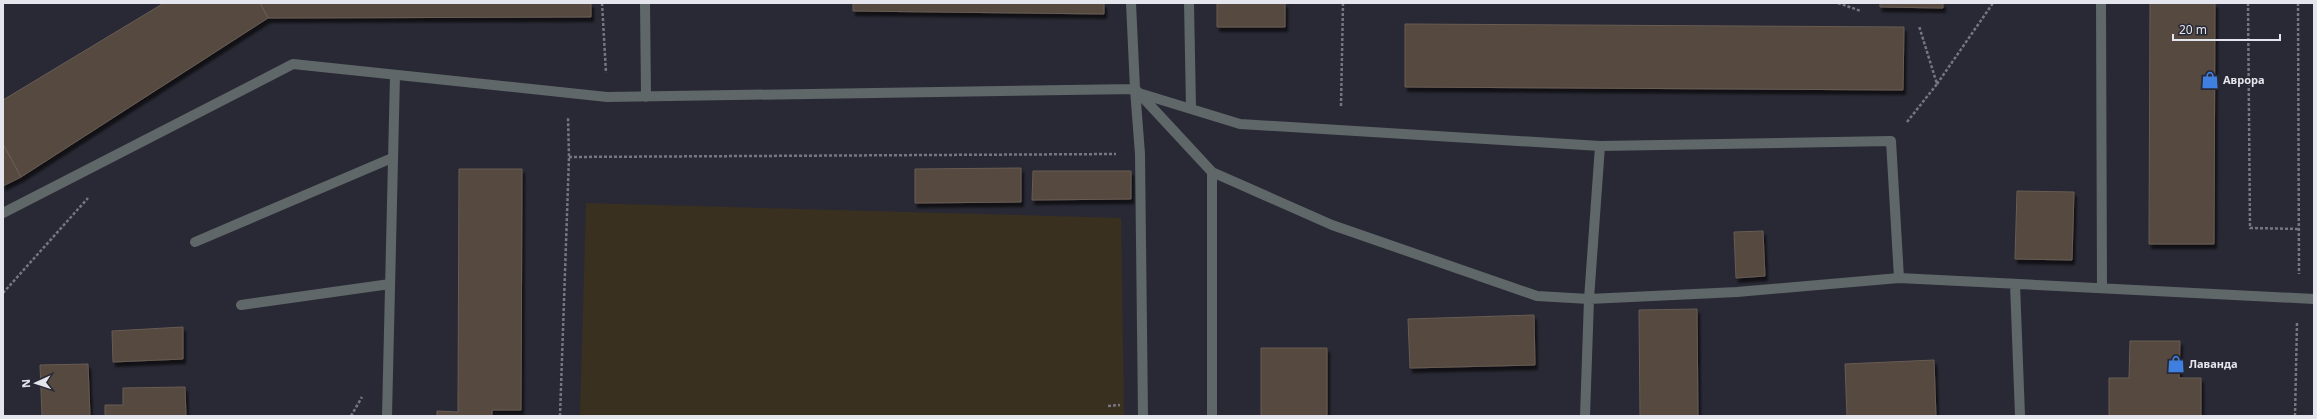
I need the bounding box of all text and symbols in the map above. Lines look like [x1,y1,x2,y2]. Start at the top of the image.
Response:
scale bar [2173,16,2280,42]
text: 20 m [2179,21,2207,38]
shop icon: Аврора [2200,70,2220,90]
place label: Аврора [2223,72,2265,87]
shop icon: Лаванда [2166,354,2186,374]
place label: Лаванда [2189,356,2238,371]
north arrow [16,363,56,403]
text: N [18,379,33,388]

